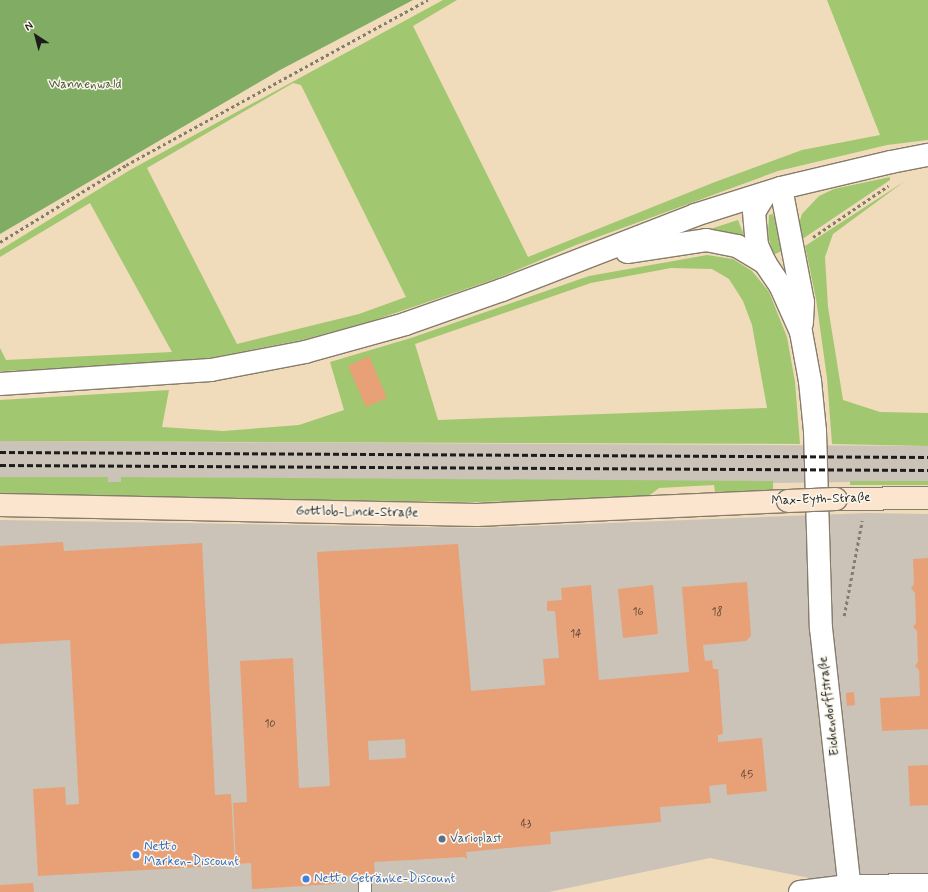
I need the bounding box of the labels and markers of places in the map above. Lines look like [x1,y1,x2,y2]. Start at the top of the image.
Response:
place label: Varioplast [450,831,502,847]
marker: Varioplast [437,834,447,844]
place label: Netto Marken-Discount [144,840,239,871]
marker: Netto Marken-Discount [131,850,141,860]
place label: Netto Getränke-Discount [314,871,456,887]
marker: Netto Getränke-Discount [301,874,311,884]

